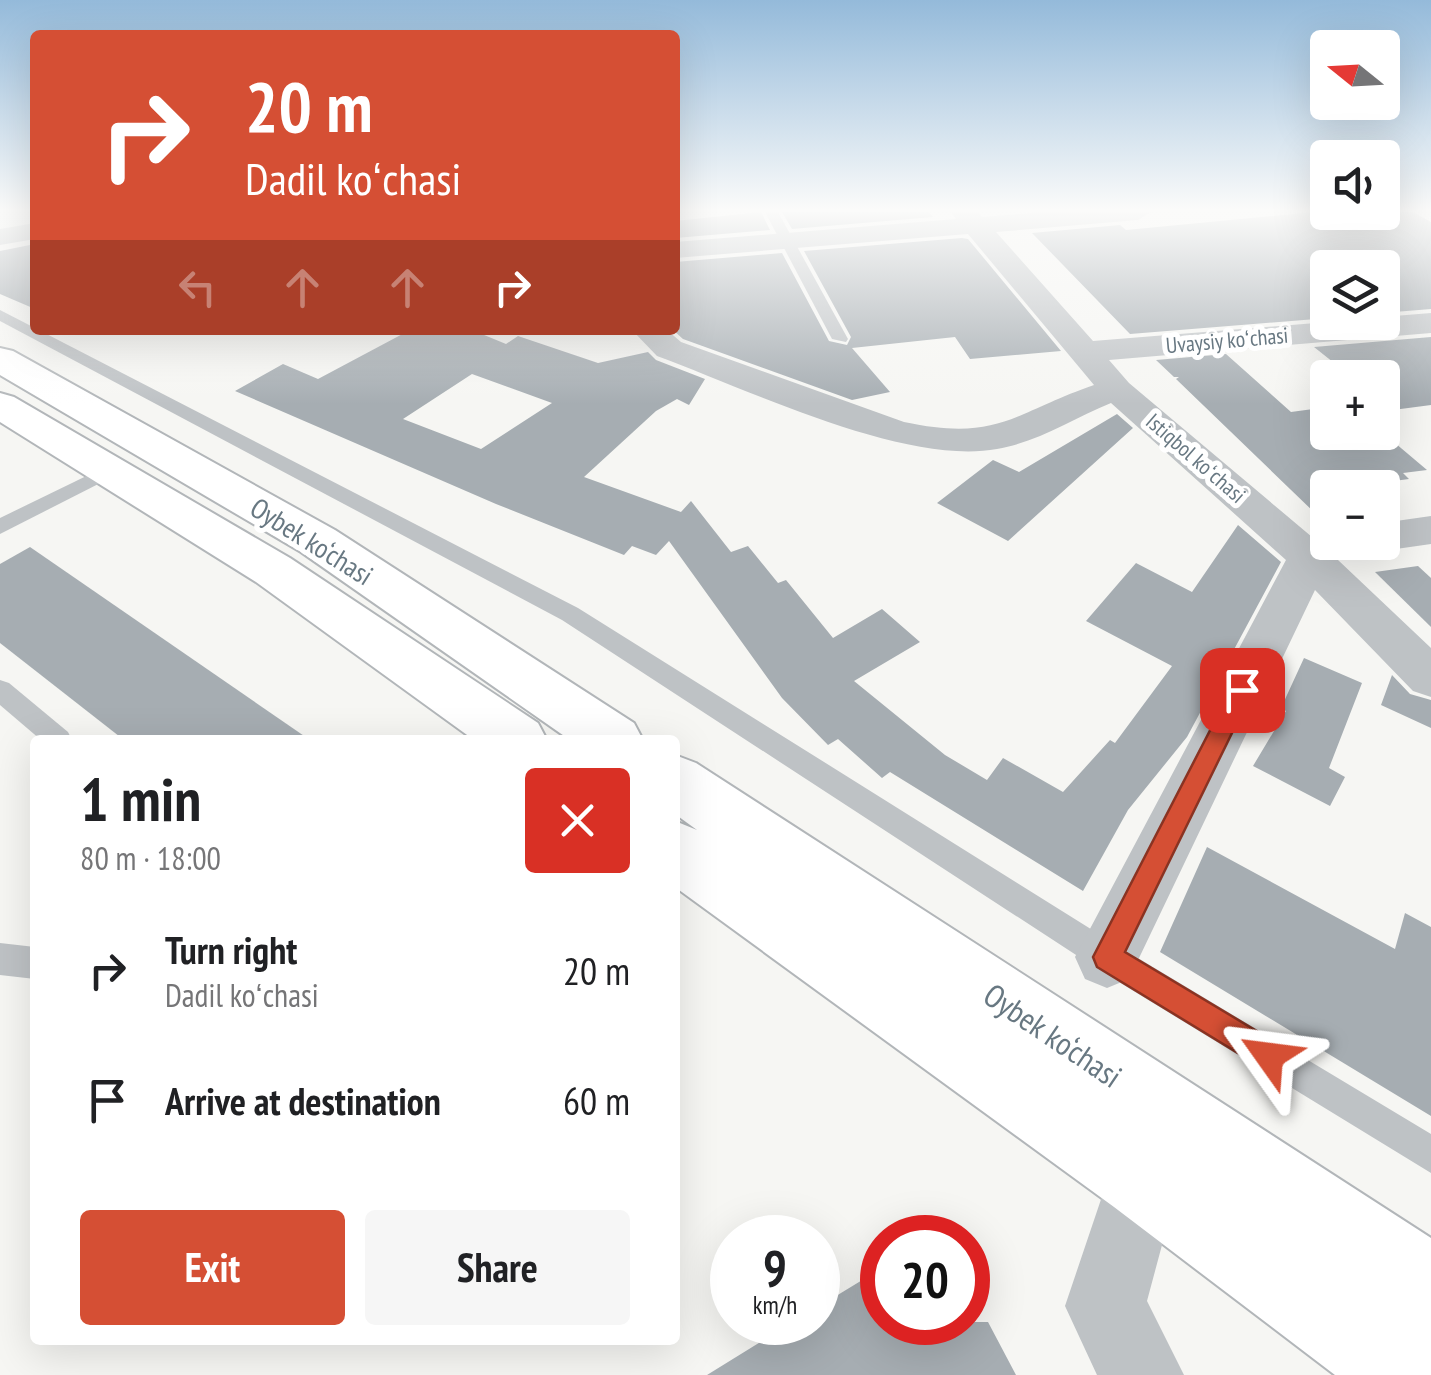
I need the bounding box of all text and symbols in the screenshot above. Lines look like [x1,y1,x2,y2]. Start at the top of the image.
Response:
north arrow [1310,30,1400,120]
map controls [1310,30,1400,560]
text: 20 m [245,61,373,151]
icon: right [80,70,210,200]
button: sound [1310,140,1400,230]
text: Dadil koʻchasi [245,149,461,207]
button: layers [1310,250,1400,340]
icon: left [170,260,225,315]
icon: ahead [275,260,330,315]
icon: ahead [380,260,435,315]
icon: right [485,260,540,315]
street label: Uvaysiy koʻchasi [1165,321,1289,359]
button: + [1310,360,1400,450]
street label: Istiqbol koʻchasi [1140,407,1252,509]
button: − [1310,470,1400,560]
street label: Oybek ko‘chasi [244,489,380,593]
pin [1200,648,1285,733]
icon: arrive [1215,663,1270,718]
text: 1 min [80,760,201,838]
button: close [525,768,630,873]
text: 80 m · 18:00 [80,837,221,879]
text: Turn right [165,925,297,974]
icon: right [80,943,135,998]
text: 20 m [563,946,630,995]
street label: Oybek ko‘chasi [976,973,1130,1097]
text: Dadil koʻchasi [165,974,319,1016]
position arrow [1217,1004,1321,1108]
icon: arrive [80,1073,135,1128]
text: Arrive at destination [165,1076,441,1125]
text: 60 m [563,1076,630,1125]
button: Exit [80,1210,345,1325]
button: Share [365,1210,630,1325]
speed limit sign: 20 [860,1215,990,1345]
text: 9 [763,1235,787,1300]
text: km/h [753,1289,797,1321]

